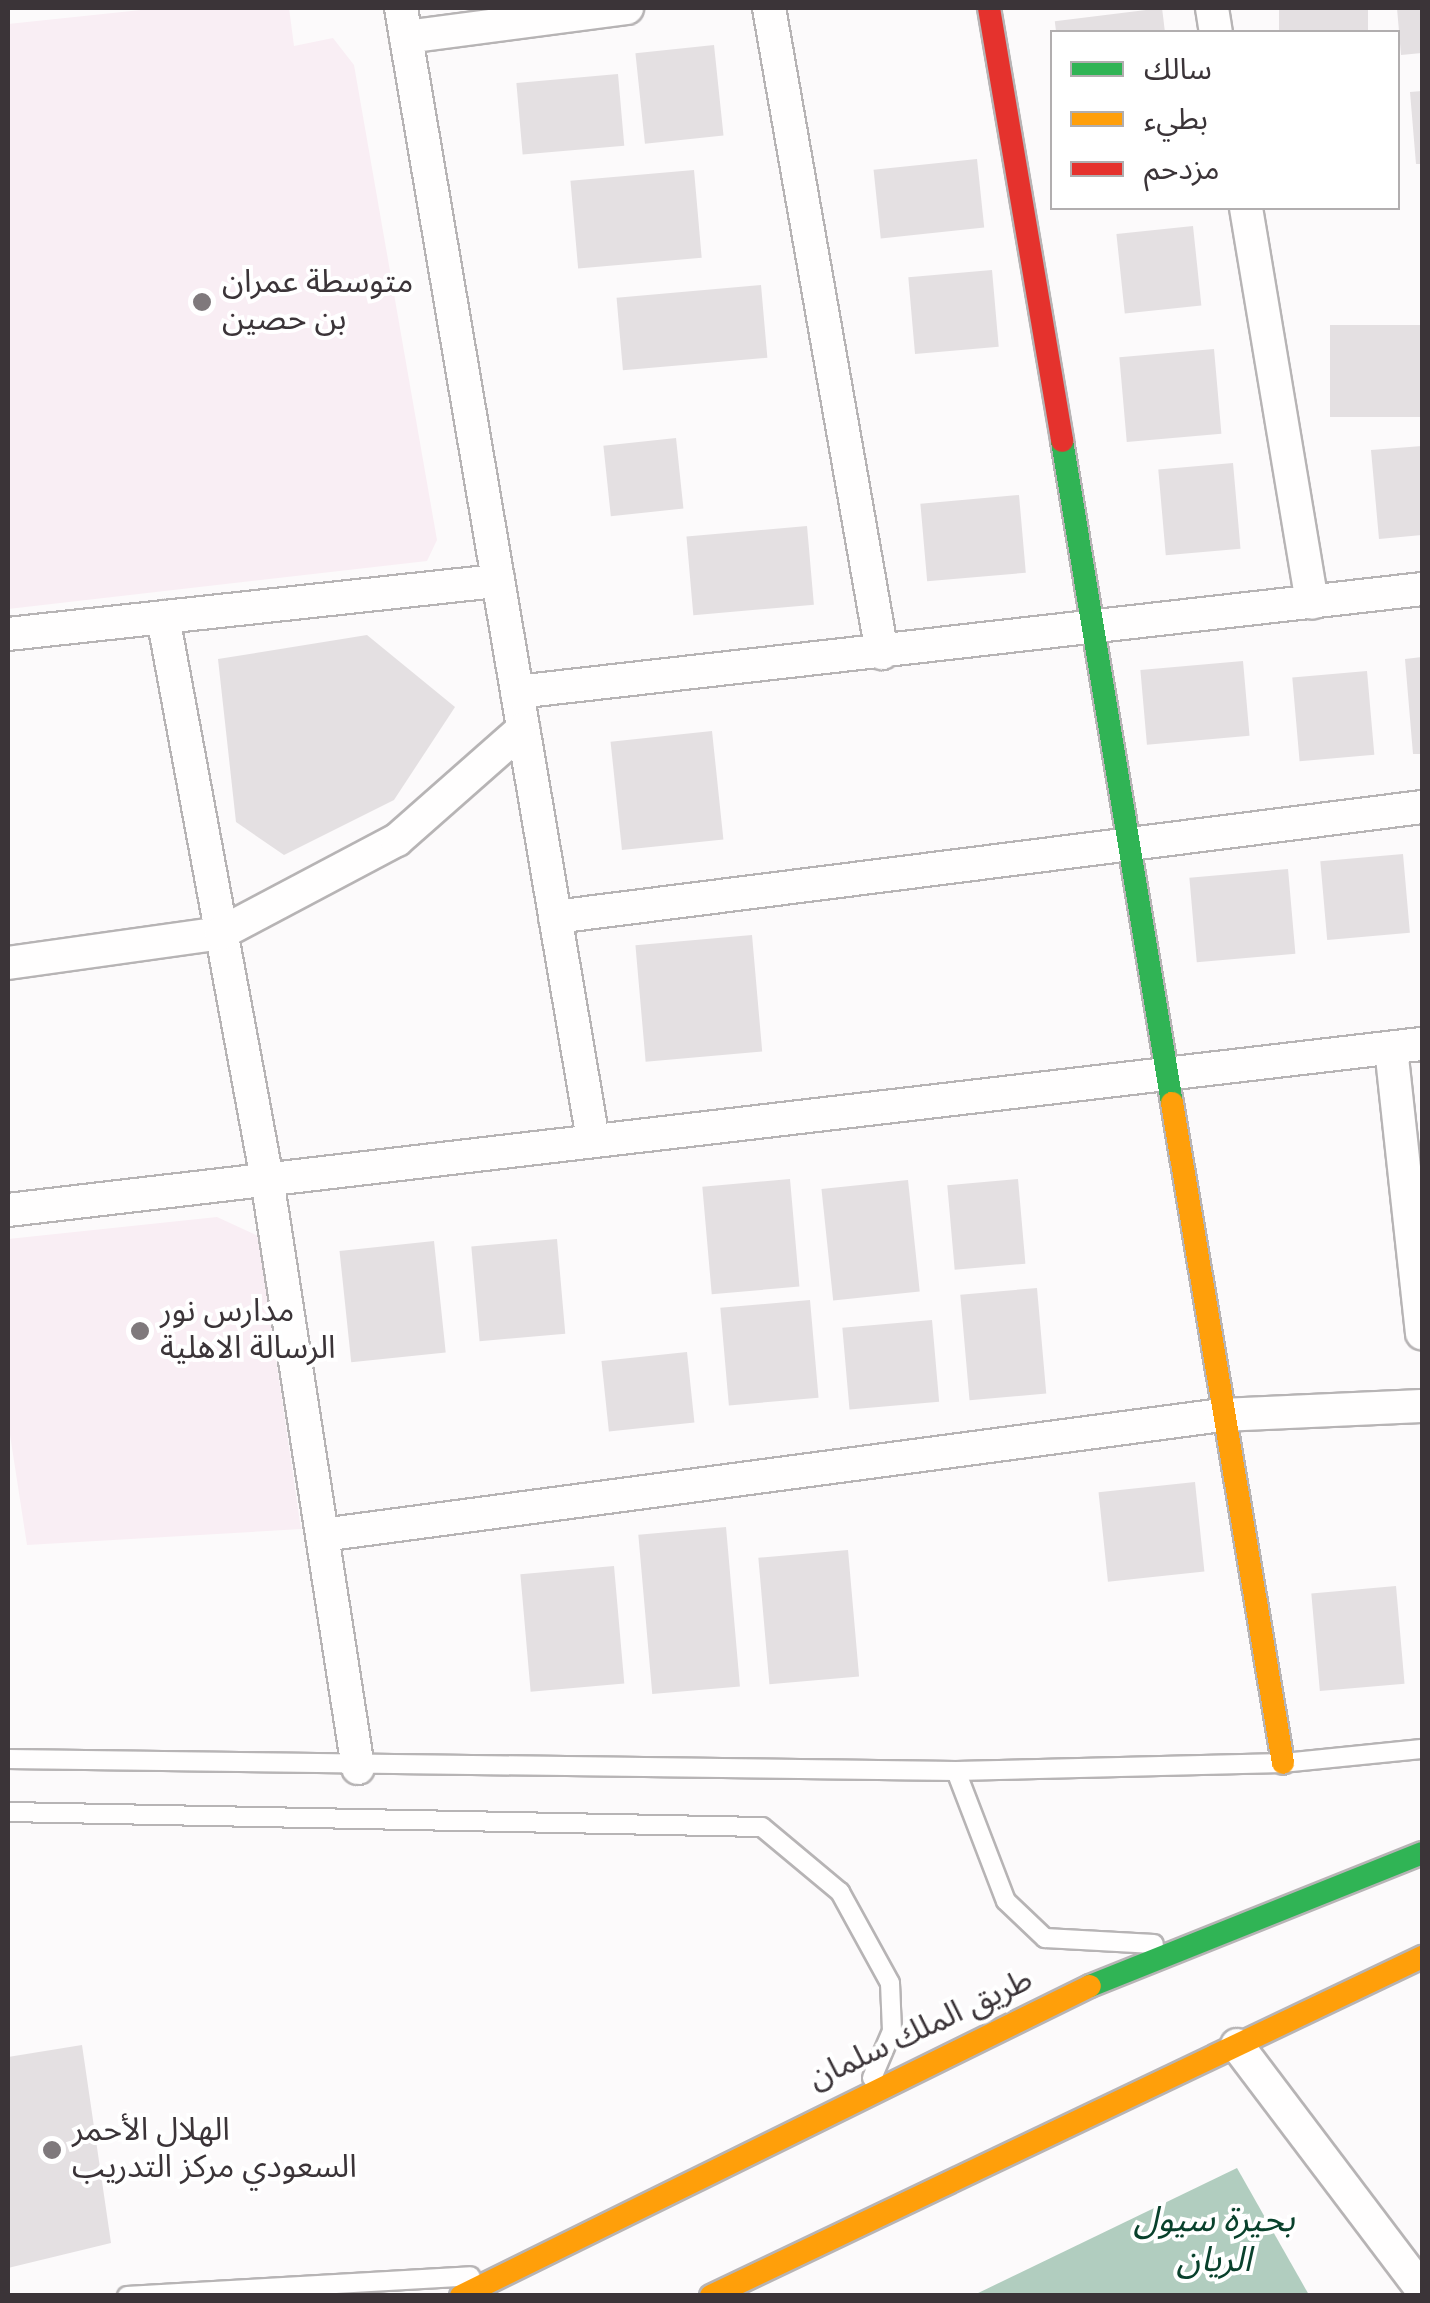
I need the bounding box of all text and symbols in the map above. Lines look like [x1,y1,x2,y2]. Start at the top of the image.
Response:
legend [1050,30,1400,210]
text: سالك [1144,47,1212,93]
text: بطيء [1144,97,1208,143]
text: مزدحم [1144,147,1220,193]
place label: متوسطة عمران بن حصين [222,265,413,340]
marker: متوسطة عمران بن حصين [191,291,213,313]
place label: مدارس نور الرسالة الاهلية [160,1294,336,1369]
marker: مدارس نور الرسالة الاهلية [129,1320,151,1342]
street label: طريق الملك سلمان [803,1961,1039,2099]
place label: الهلال الأحمر السعودي مركز التدريب [72,2113,357,2188]
marker: الهلال الأحمر السعودي مركز التدريب [41,2139,63,2161]
water label: بحيرة سيول الريان [1133,2200,1295,2282]

